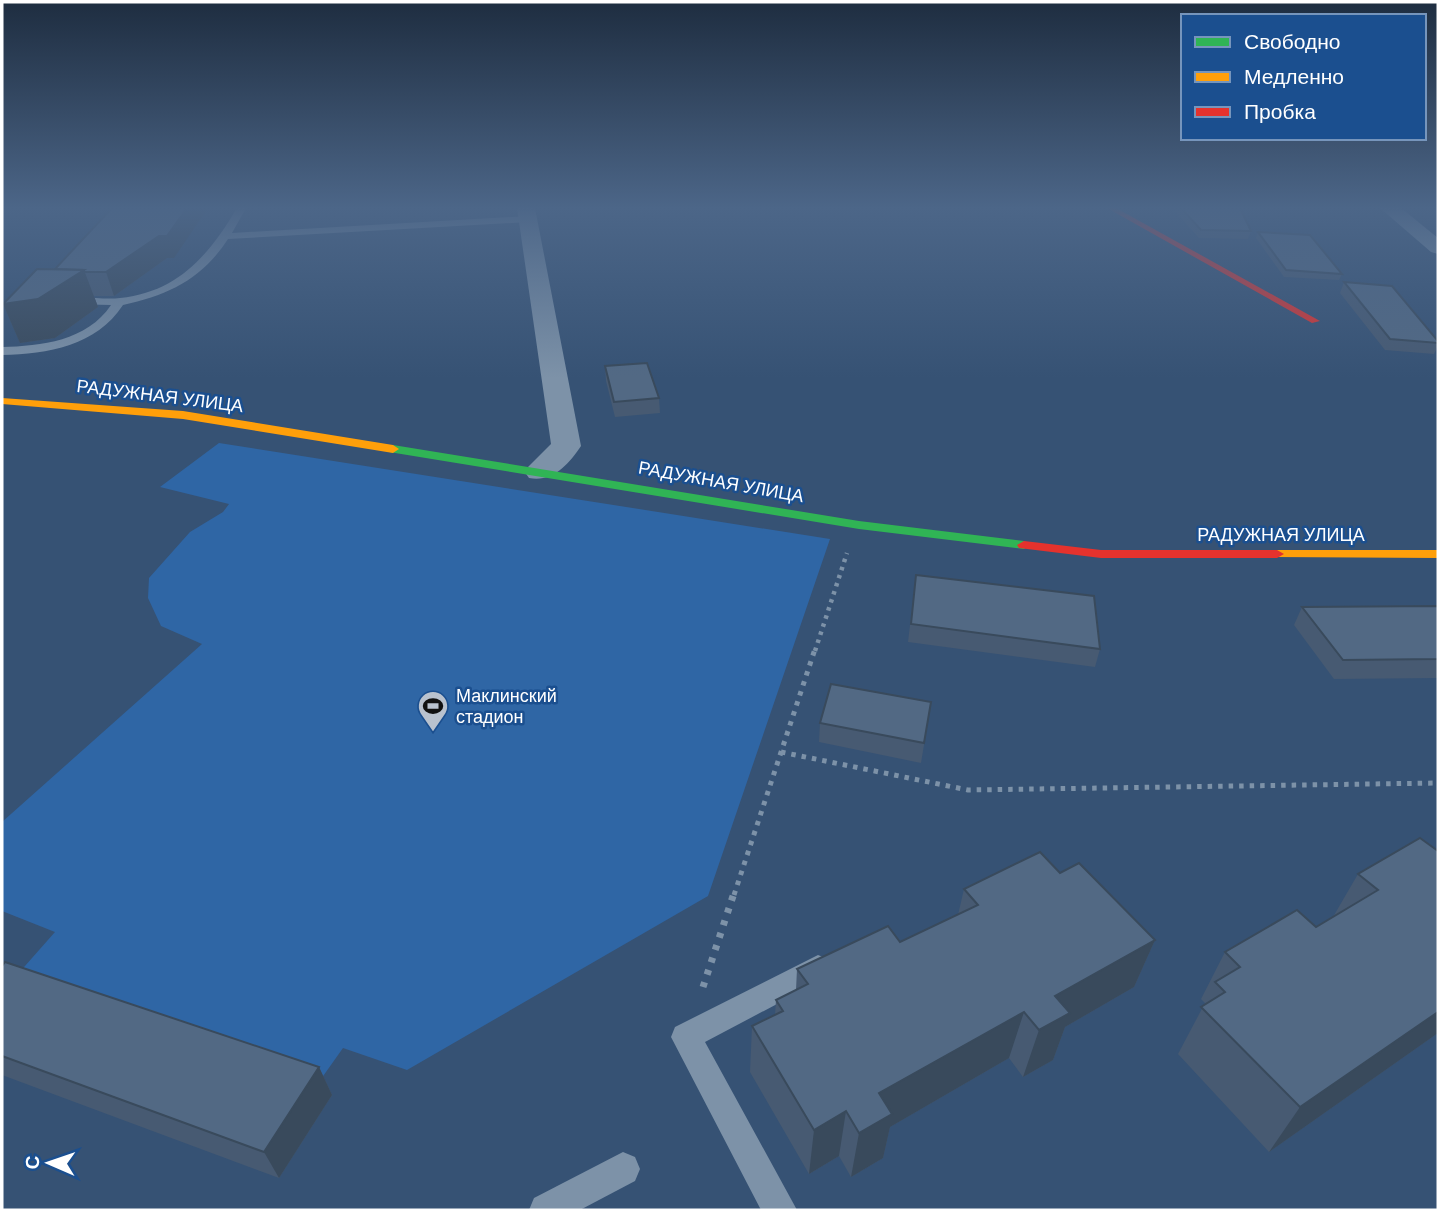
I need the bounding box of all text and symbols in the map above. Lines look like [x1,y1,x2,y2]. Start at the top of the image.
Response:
legend [1181,14,1426,140]
text: Свободно [1244,28,1341,56]
text: Медленно [1244,63,1344,91]
text: Пробка [1244,98,1316,126]
street label: РАДУЖНАЯ УЛИЦА [75,374,245,418]
street label: РАДУЖНАЯ УЛИЦА [636,456,806,508]
street label: РАДУЖНАЯ УЛИЦА [1197,523,1365,547]
place label: Маклинский стадион [456,684,557,729]
sports icon: Маклинский стадион [416,689,450,733]
north arrow [14,1128,84,1198]
text: С [20,1155,45,1170]

